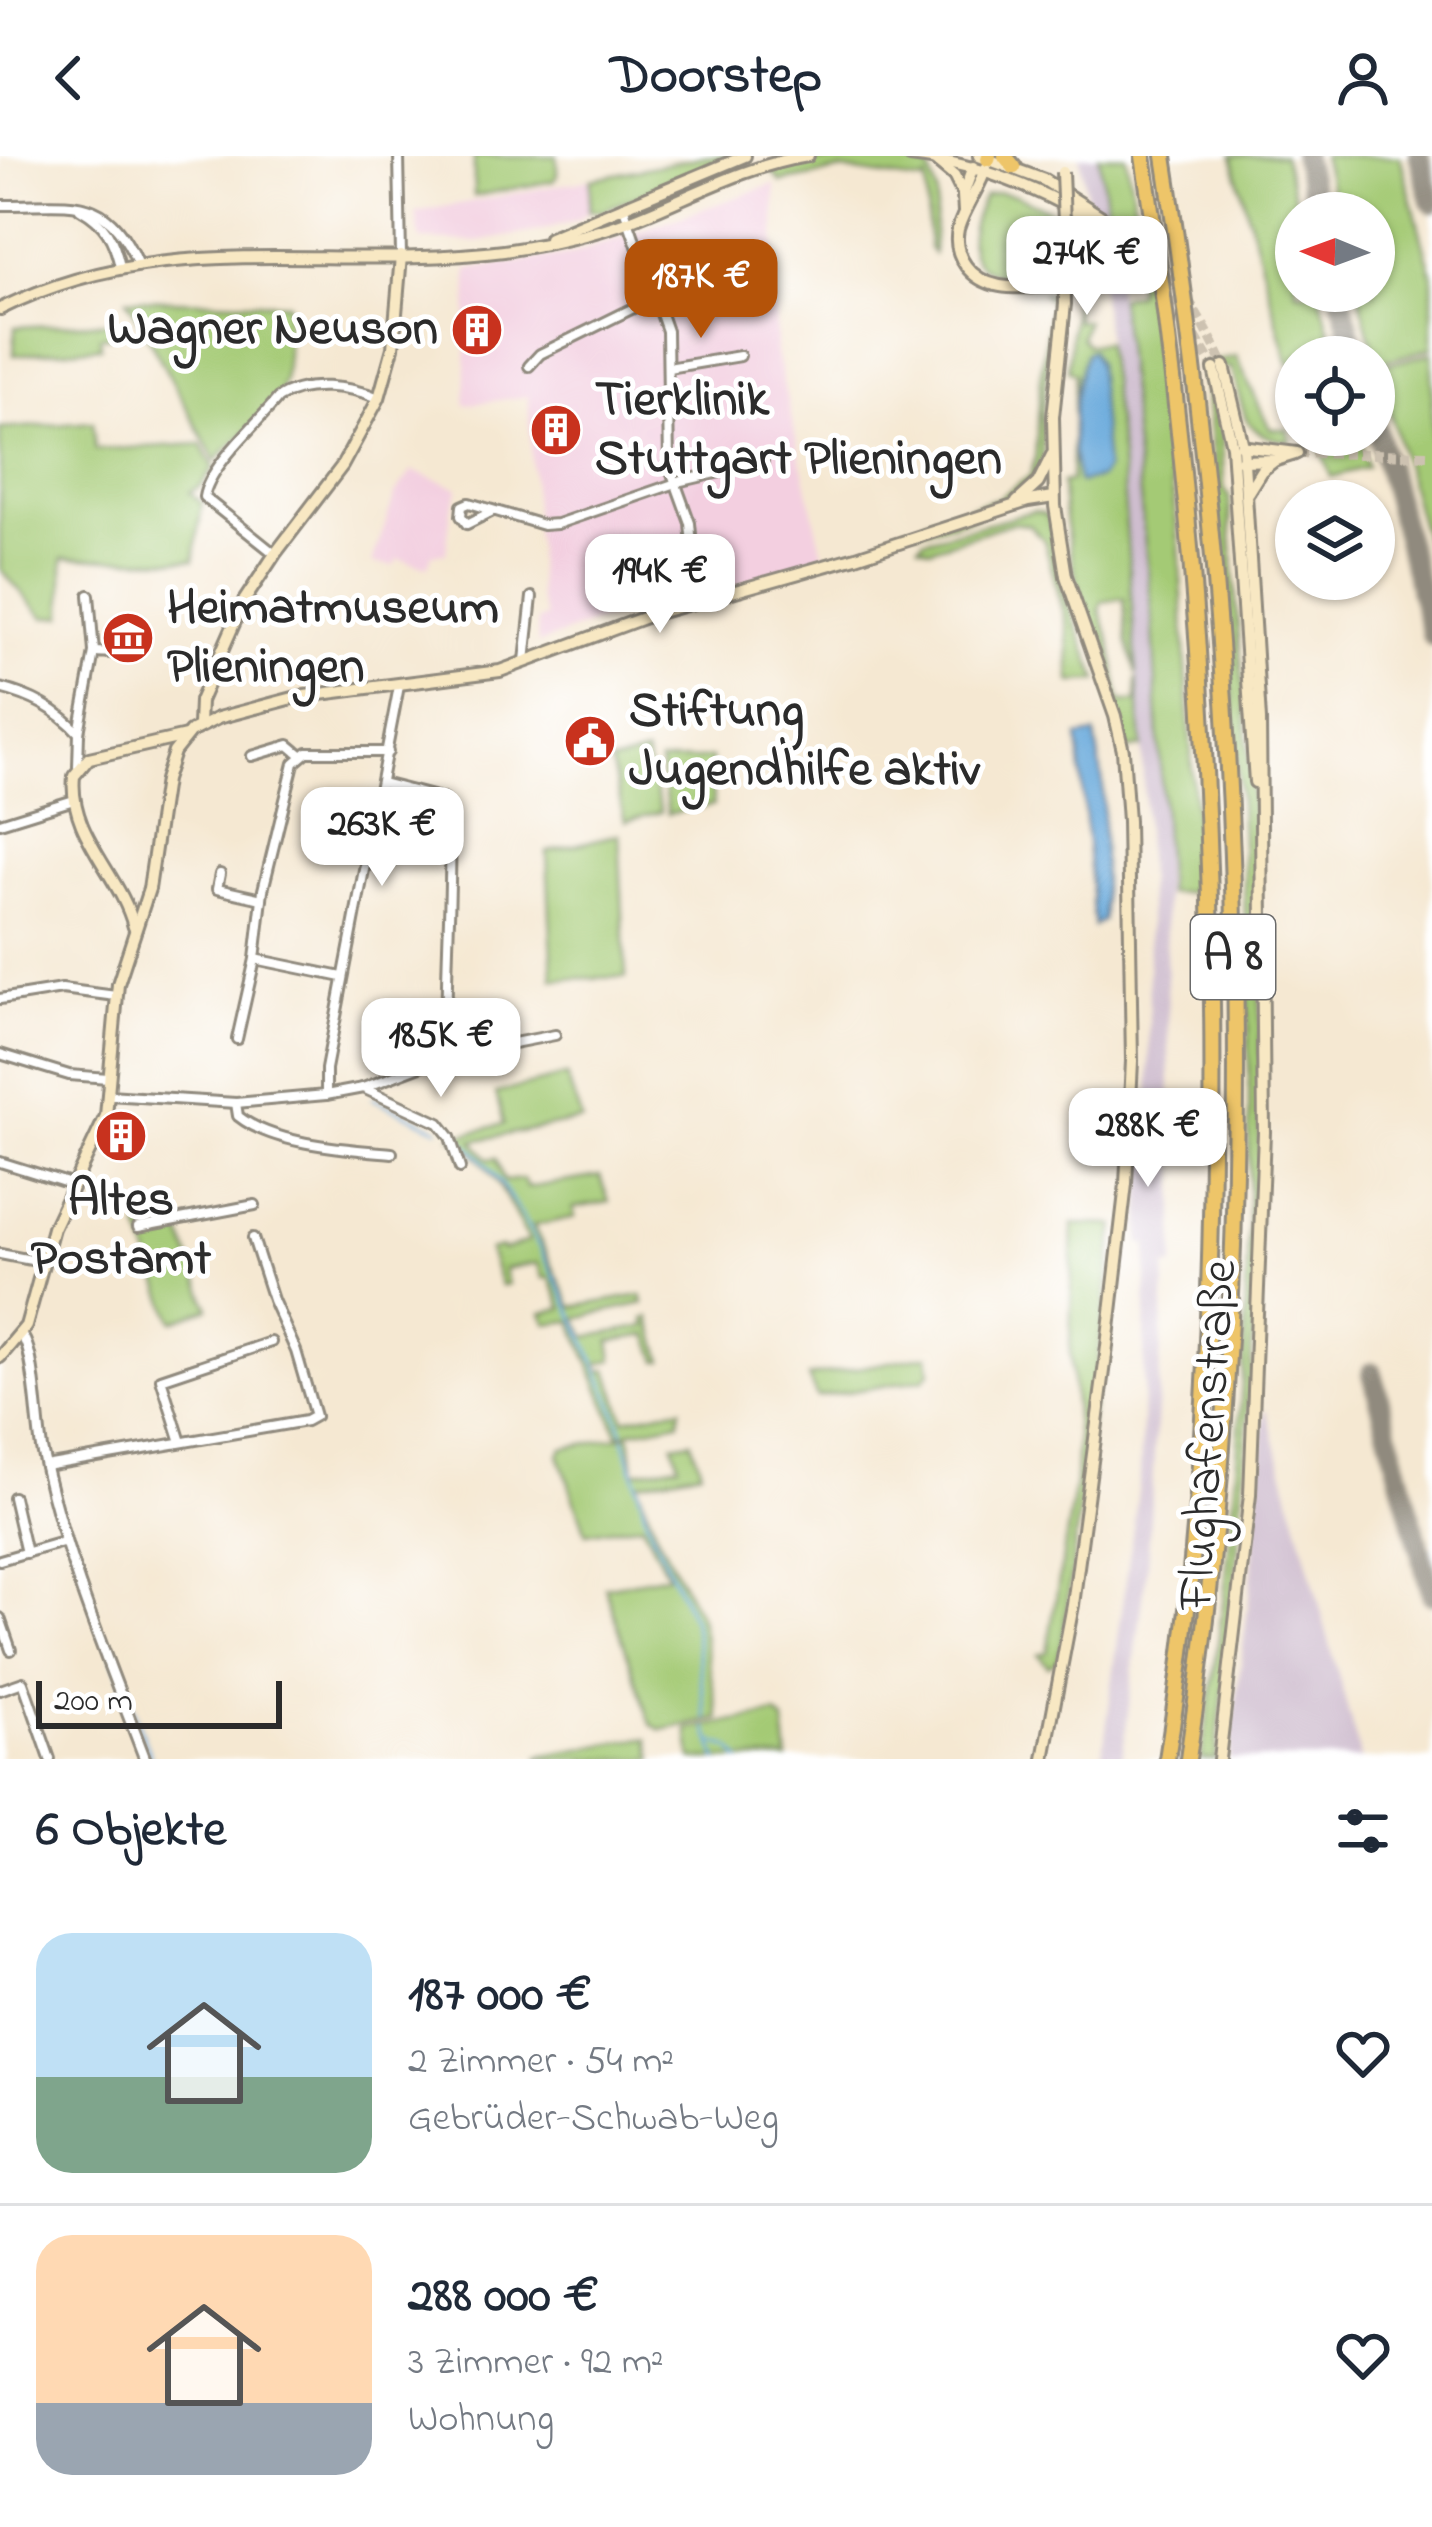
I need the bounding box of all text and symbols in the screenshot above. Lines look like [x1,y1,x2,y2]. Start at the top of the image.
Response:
text: Doorstep [610,39,822,117]
icon: back [36,45,102,111]
icon: person [1330,45,1396,111]
north arrow [1275,192,1395,312]
map controls [1275,192,1395,600]
pin: 274K € [989,216,1185,318]
text: 274K € [1033,226,1141,283]
pin: 187K € [603,239,799,341]
text: 187K € [652,249,750,306]
place label: Wagner Neuson [108,293,438,369]
building icon: Wagner Neuson [449,302,505,358]
button: locate [1275,336,1395,456]
place label: Tierklinik Stuttgart Plieningen [595,364,1002,499]
building icon: Tierklinik Stuttgart Plieningen [528,402,584,458]
button: layers [1275,480,1395,600]
pin: 194K € [562,534,758,636]
text: 194K € [612,544,708,601]
place label: Heimatmuseum Plieningen [167,572,499,707]
museum icon: Heimatmuseum Plieningen [100,610,156,666]
place label: Stiftung Jugendhilfe aktiv [629,675,981,810]
public building icon: Stiftung Jugendhilfe aktiv [562,713,618,769]
pin: 263K € [284,787,480,889]
text: 263K € [328,797,436,854]
road number: A 8 [1191,915,1275,999]
pin: 185K € [343,998,539,1100]
text: 185K € [388,1008,494,1065]
pin: 288K € [1050,1088,1246,1190]
text: 288K € [1096,1098,1200,1155]
building icon: Altes Postamt [93,1108,149,1164]
place label: Altes Postamt [31,1164,212,1298]
street label: Flughafenstraße [1160,1257,1260,1615]
scale bar [36,1675,282,1728]
text: 200 m [54,1678,133,1726]
text: 6 Objekte [36,1794,226,1869]
icon: filters [1330,1798,1396,1864]
text: 187 000 € [408,1959,592,2034]
icon: home [132,1981,276,2125]
icon: heart [1330,2020,1396,2086]
text: 2 Zimmer · 54 m² [408,2034,674,2091]
text: Gebrüder-Schwab-Weg [408,2091,779,2148]
text: 288 000 € [408,2260,599,2335]
icon: home [132,2283,276,2427]
icon: heart [1330,2322,1396,2388]
text: 3 Zimmer · 92 m² [408,2335,664,2392]
text: Wohnung [408,2392,554,2449]

